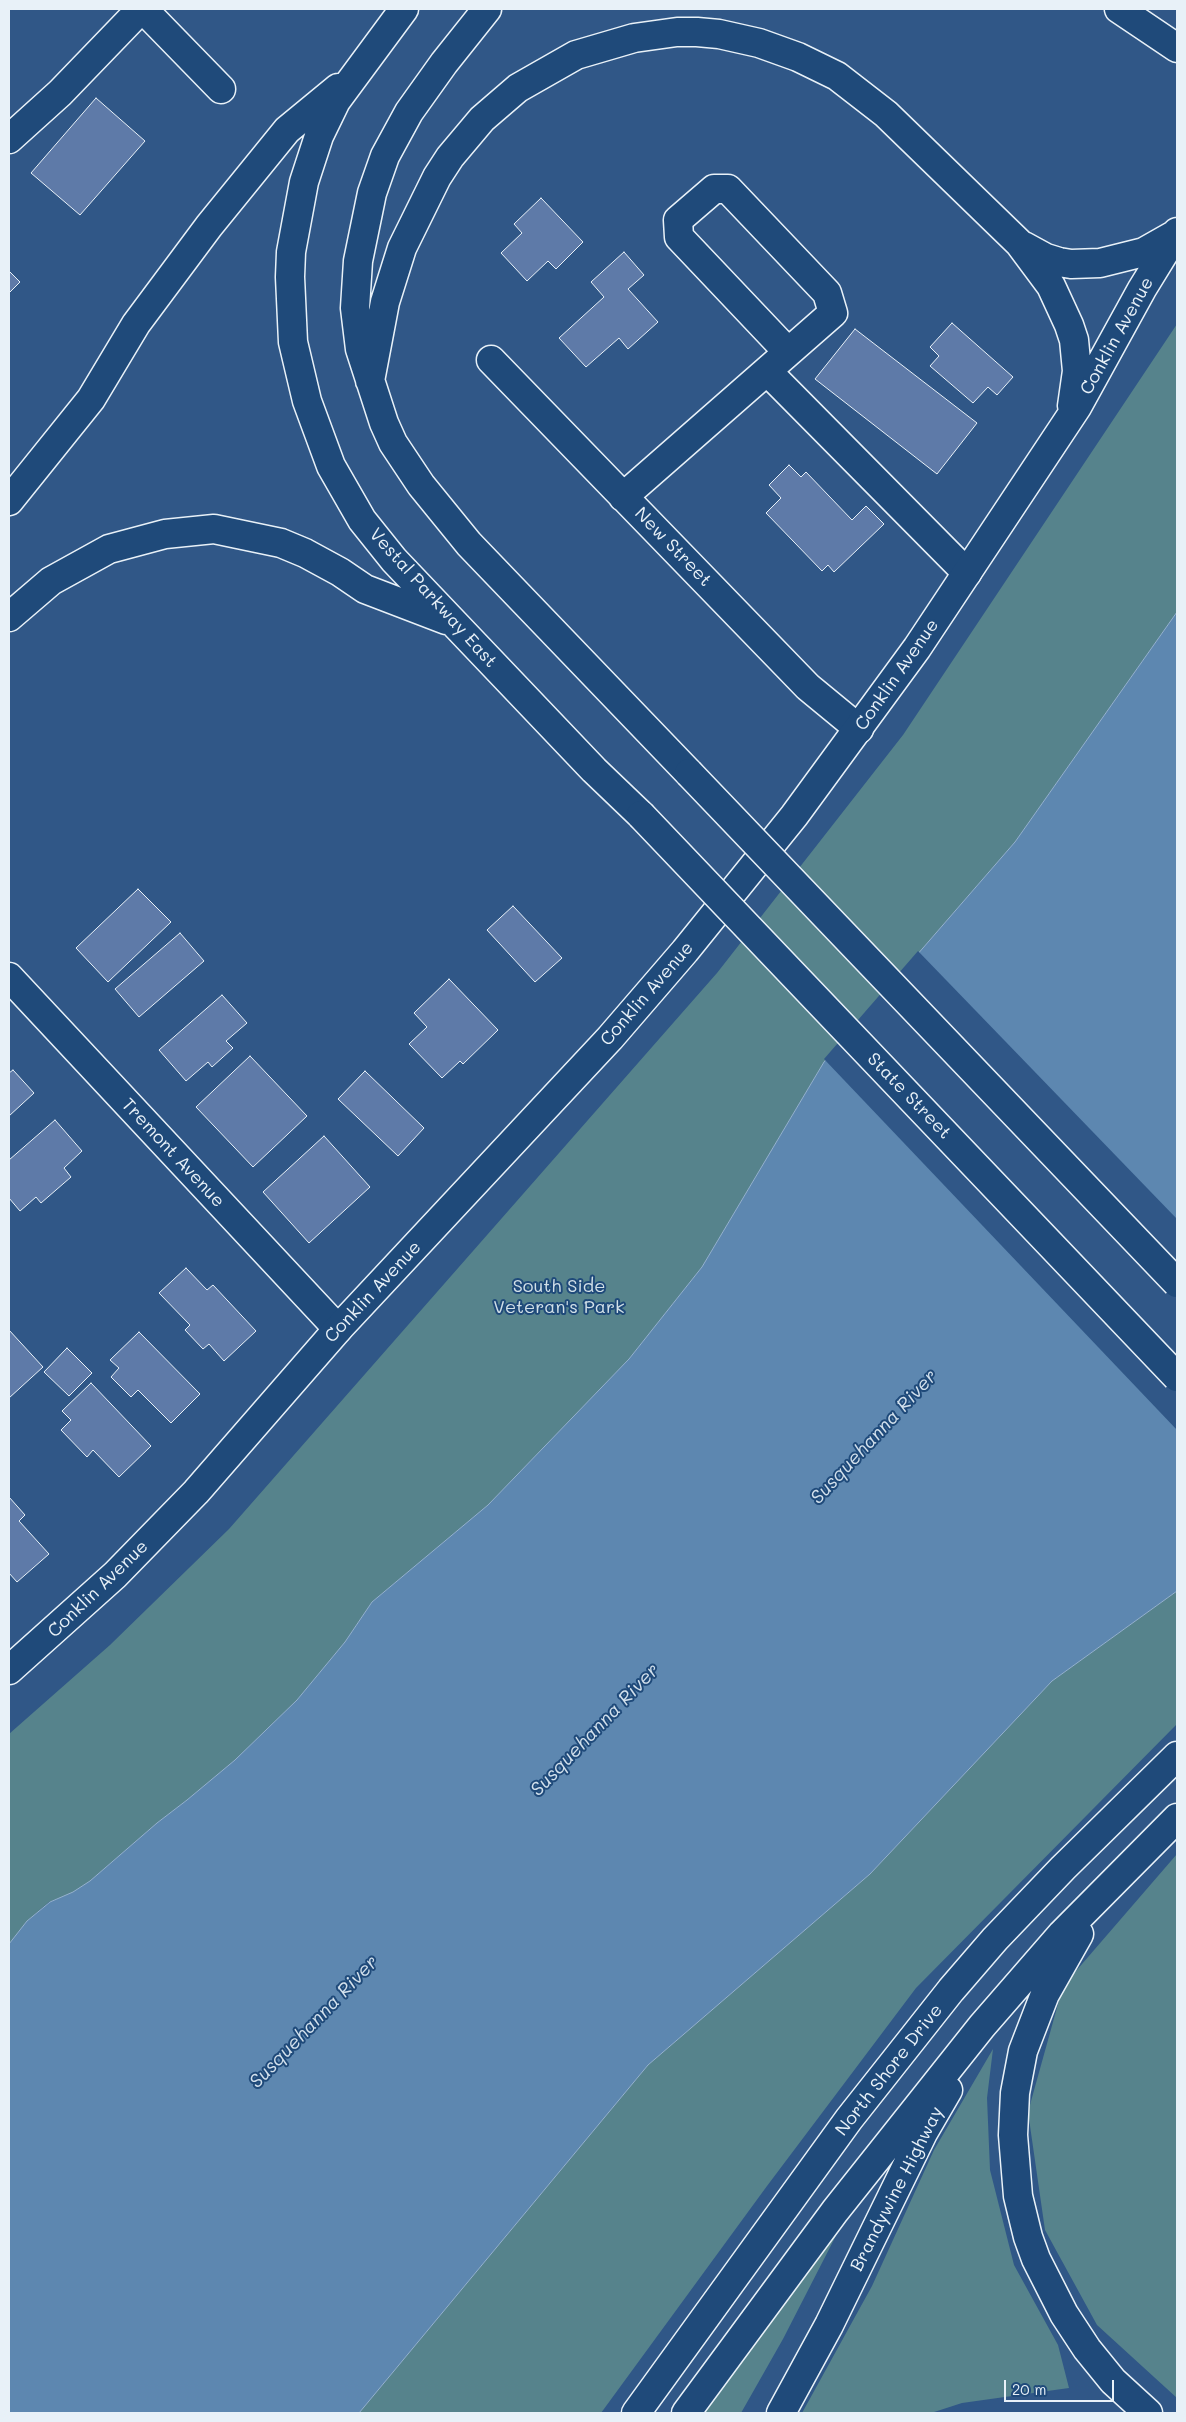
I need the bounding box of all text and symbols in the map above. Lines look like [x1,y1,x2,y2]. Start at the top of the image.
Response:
street label: Conklin Avenue [1076,273,1158,399]
street label: New Street [630,503,716,591]
street label: Vestal Parkway East [365,524,501,672]
street label: Conklin Avenue [851,615,943,735]
street label: Conklin Avenue [596,937,698,1051]
street label: State Street [863,1048,955,1144]
street label: Tremont Avenue [117,1094,229,1212]
street label: Conklin Avenue [320,1237,426,1347]
park label: South Side Veteran's Park [493,1275,625,1318]
water label: Susquehanna River [806,1365,942,1509]
street label: Conklin Avenue [43,1536,153,1642]
water label: Susquehanna River [526,1659,664,1801]
water label: Susquehanna River [245,1951,383,2093]
street label: North Shore Drive [831,2000,947,2140]
street label: Brandywine Highway [846,2103,948,2275]
scale bar [1006,2370,1116,2402]
text: 20 m [1012,2379,1046,2399]

